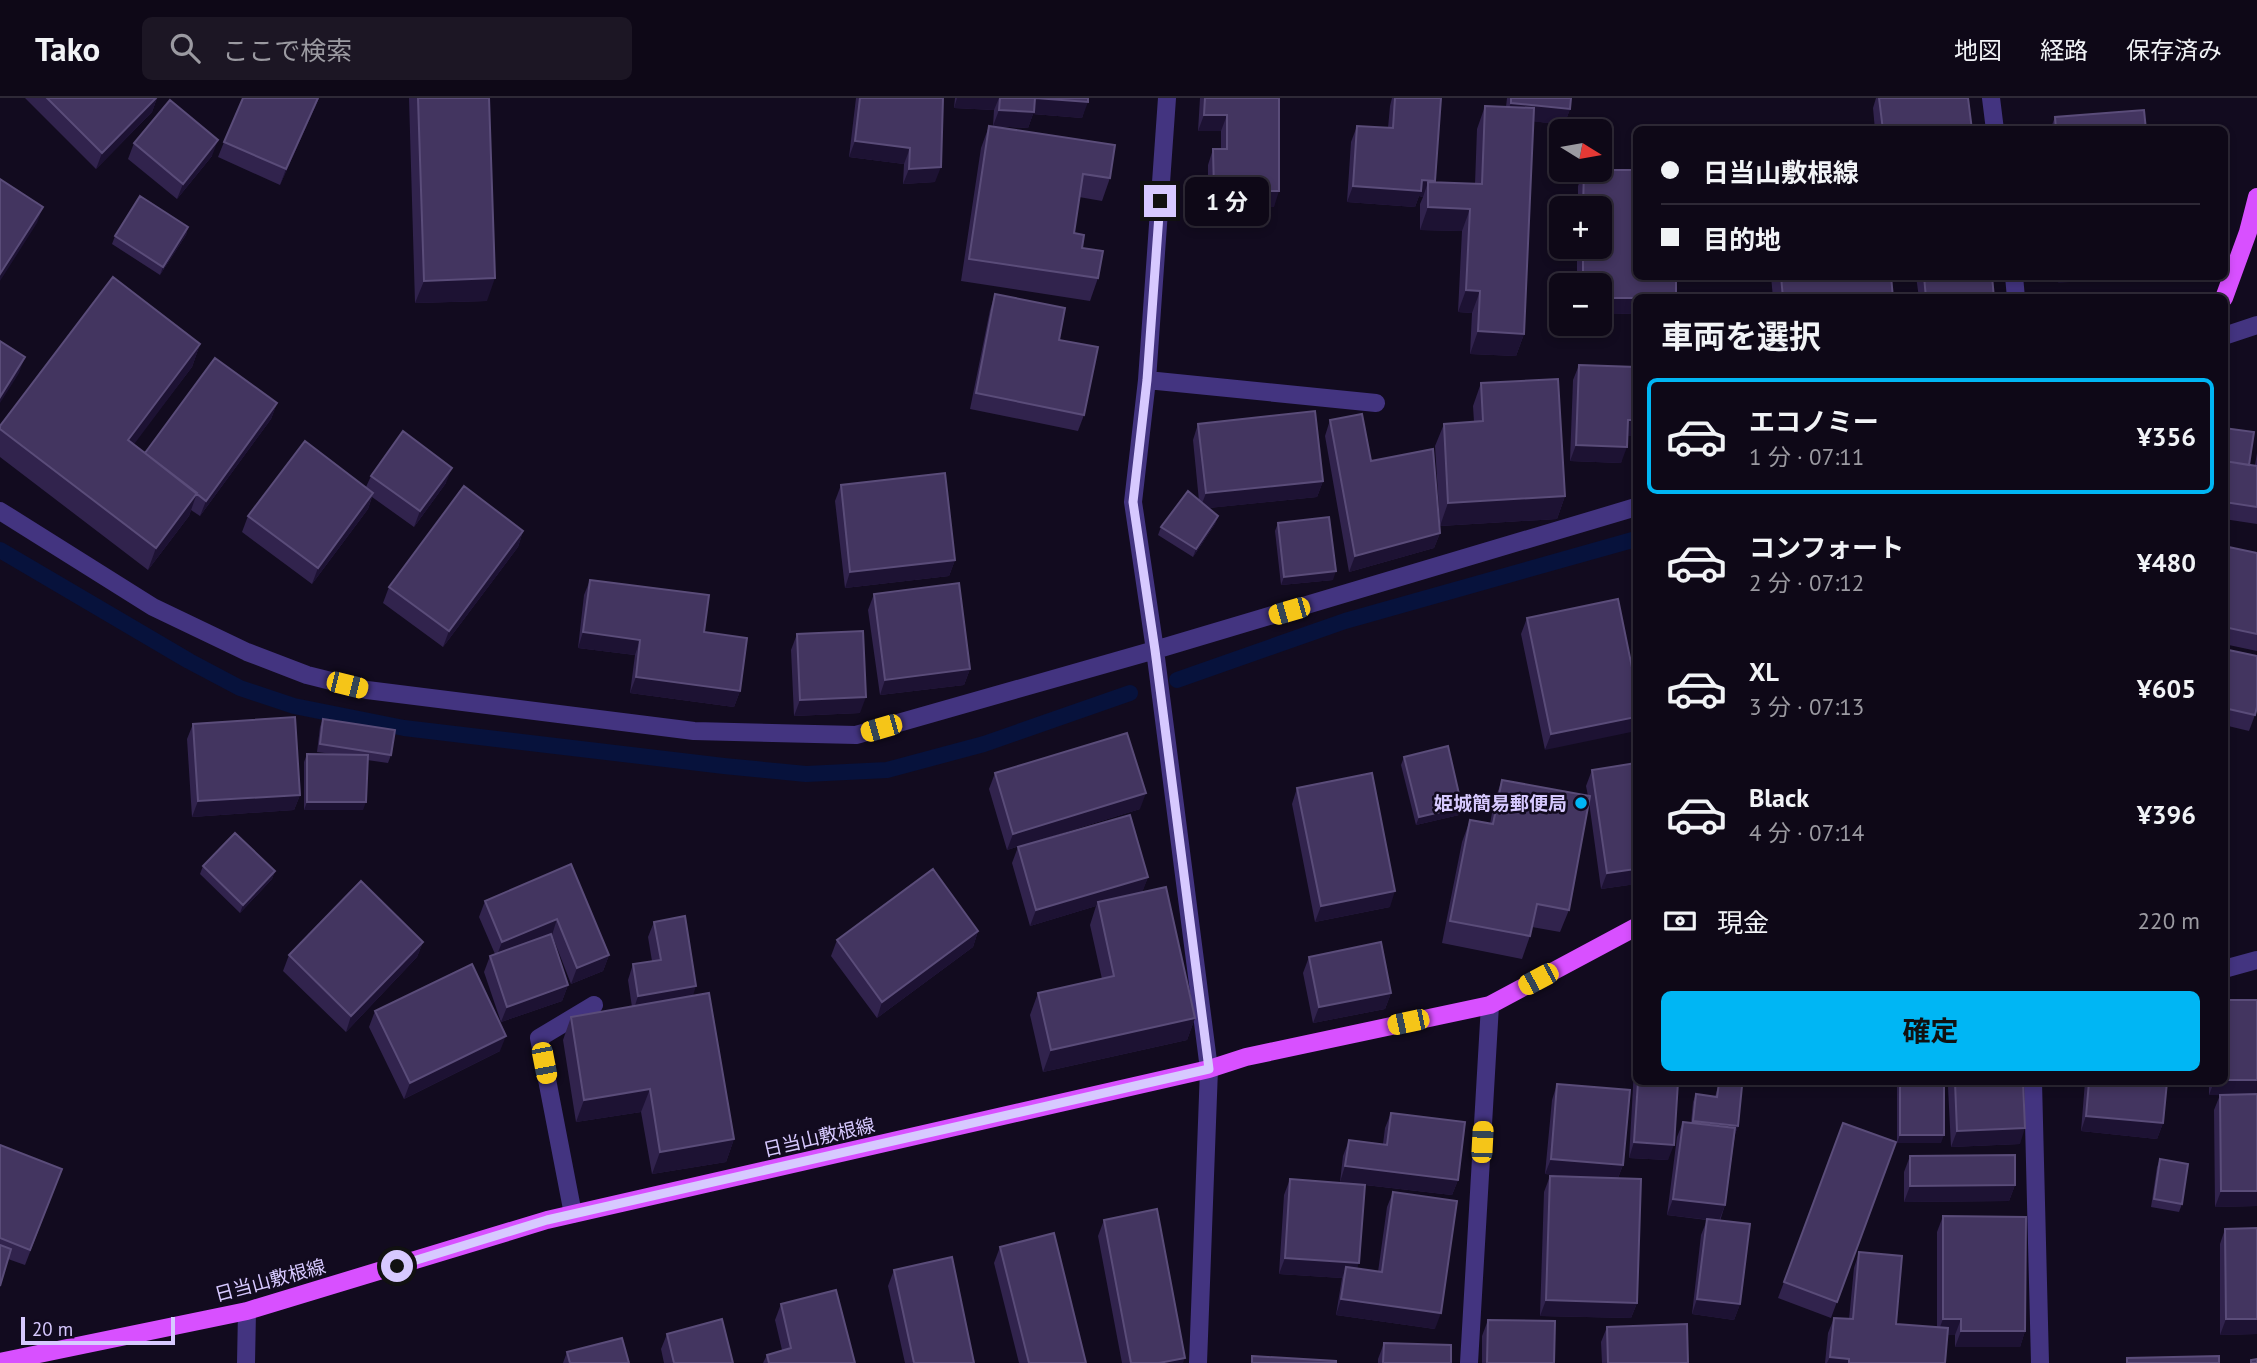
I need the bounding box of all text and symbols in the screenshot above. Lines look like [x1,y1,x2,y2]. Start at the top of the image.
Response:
search box [142,17,632,80]
text: Tako [35,27,100,70]
icon: search [166,29,204,67]
text: ここで検索 [222,34,352,67]
text: 地図 [1954,35,2002,66]
text: 経路 [2040,35,2088,66]
text: 保存済み [2126,35,2222,66]
north arrow [1549,119,1612,182]
map controls [1549,119,1612,336]
text: 日当山敷根線 [1703,156,1859,189]
callout: 1 分 [1184,176,1268,226]
route end [1144,185,1176,217]
text: 1 分 [1206,187,1248,216]
button: + [1549,196,1612,259]
text: 目的地 [1703,223,1781,256]
button: − [1549,273,1612,336]
text: 車両を選択 [1661,315,1821,357]
icon: car [1665,405,1728,468]
text: エコノミー [1749,405,1879,438]
text: ¥356 [2137,420,2196,453]
text: 1 分 · 07:11 [1749,442,1864,471]
icon: car [1665,531,1728,594]
text: コンフォート [1749,531,1904,564]
text: ¥480 [2137,546,2196,579]
text: 2 分 · 07:12 [1749,568,1864,597]
car [1266,595,1313,627]
text: XL [1749,655,1779,688]
icon: car [1665,657,1728,720]
car [325,670,370,700]
text: ¥605 [2137,672,2196,705]
text: 3 分 · 07:13 [1749,692,1864,721]
car [858,712,905,744]
text: Black [1749,781,1809,814]
icon: car [1665,783,1728,846]
place label: 姫城簡易郵便局 [1434,791,1567,815]
marker: 姫城簡易郵便局 [1573,795,1589,811]
text: ¥396 [2137,798,2196,831]
text: 4 分 · 07:14 [1749,818,1864,847]
icon: cash [1661,902,1699,940]
text: 現金 [1717,906,1769,939]
text: 220 m [2138,906,2200,935]
car [1515,960,1562,998]
button: 確定 [1661,991,2200,1071]
car [1386,1007,1431,1037]
car [530,1040,559,1086]
street label: 日当山敷根線 [761,1112,877,1162]
car [1471,1120,1494,1164]
route start [381,1250,413,1282]
street label: 日当山敷根線 [212,1254,328,1306]
scale bar [21,1314,175,1346]
text: 20 m [32,1317,73,1341]

